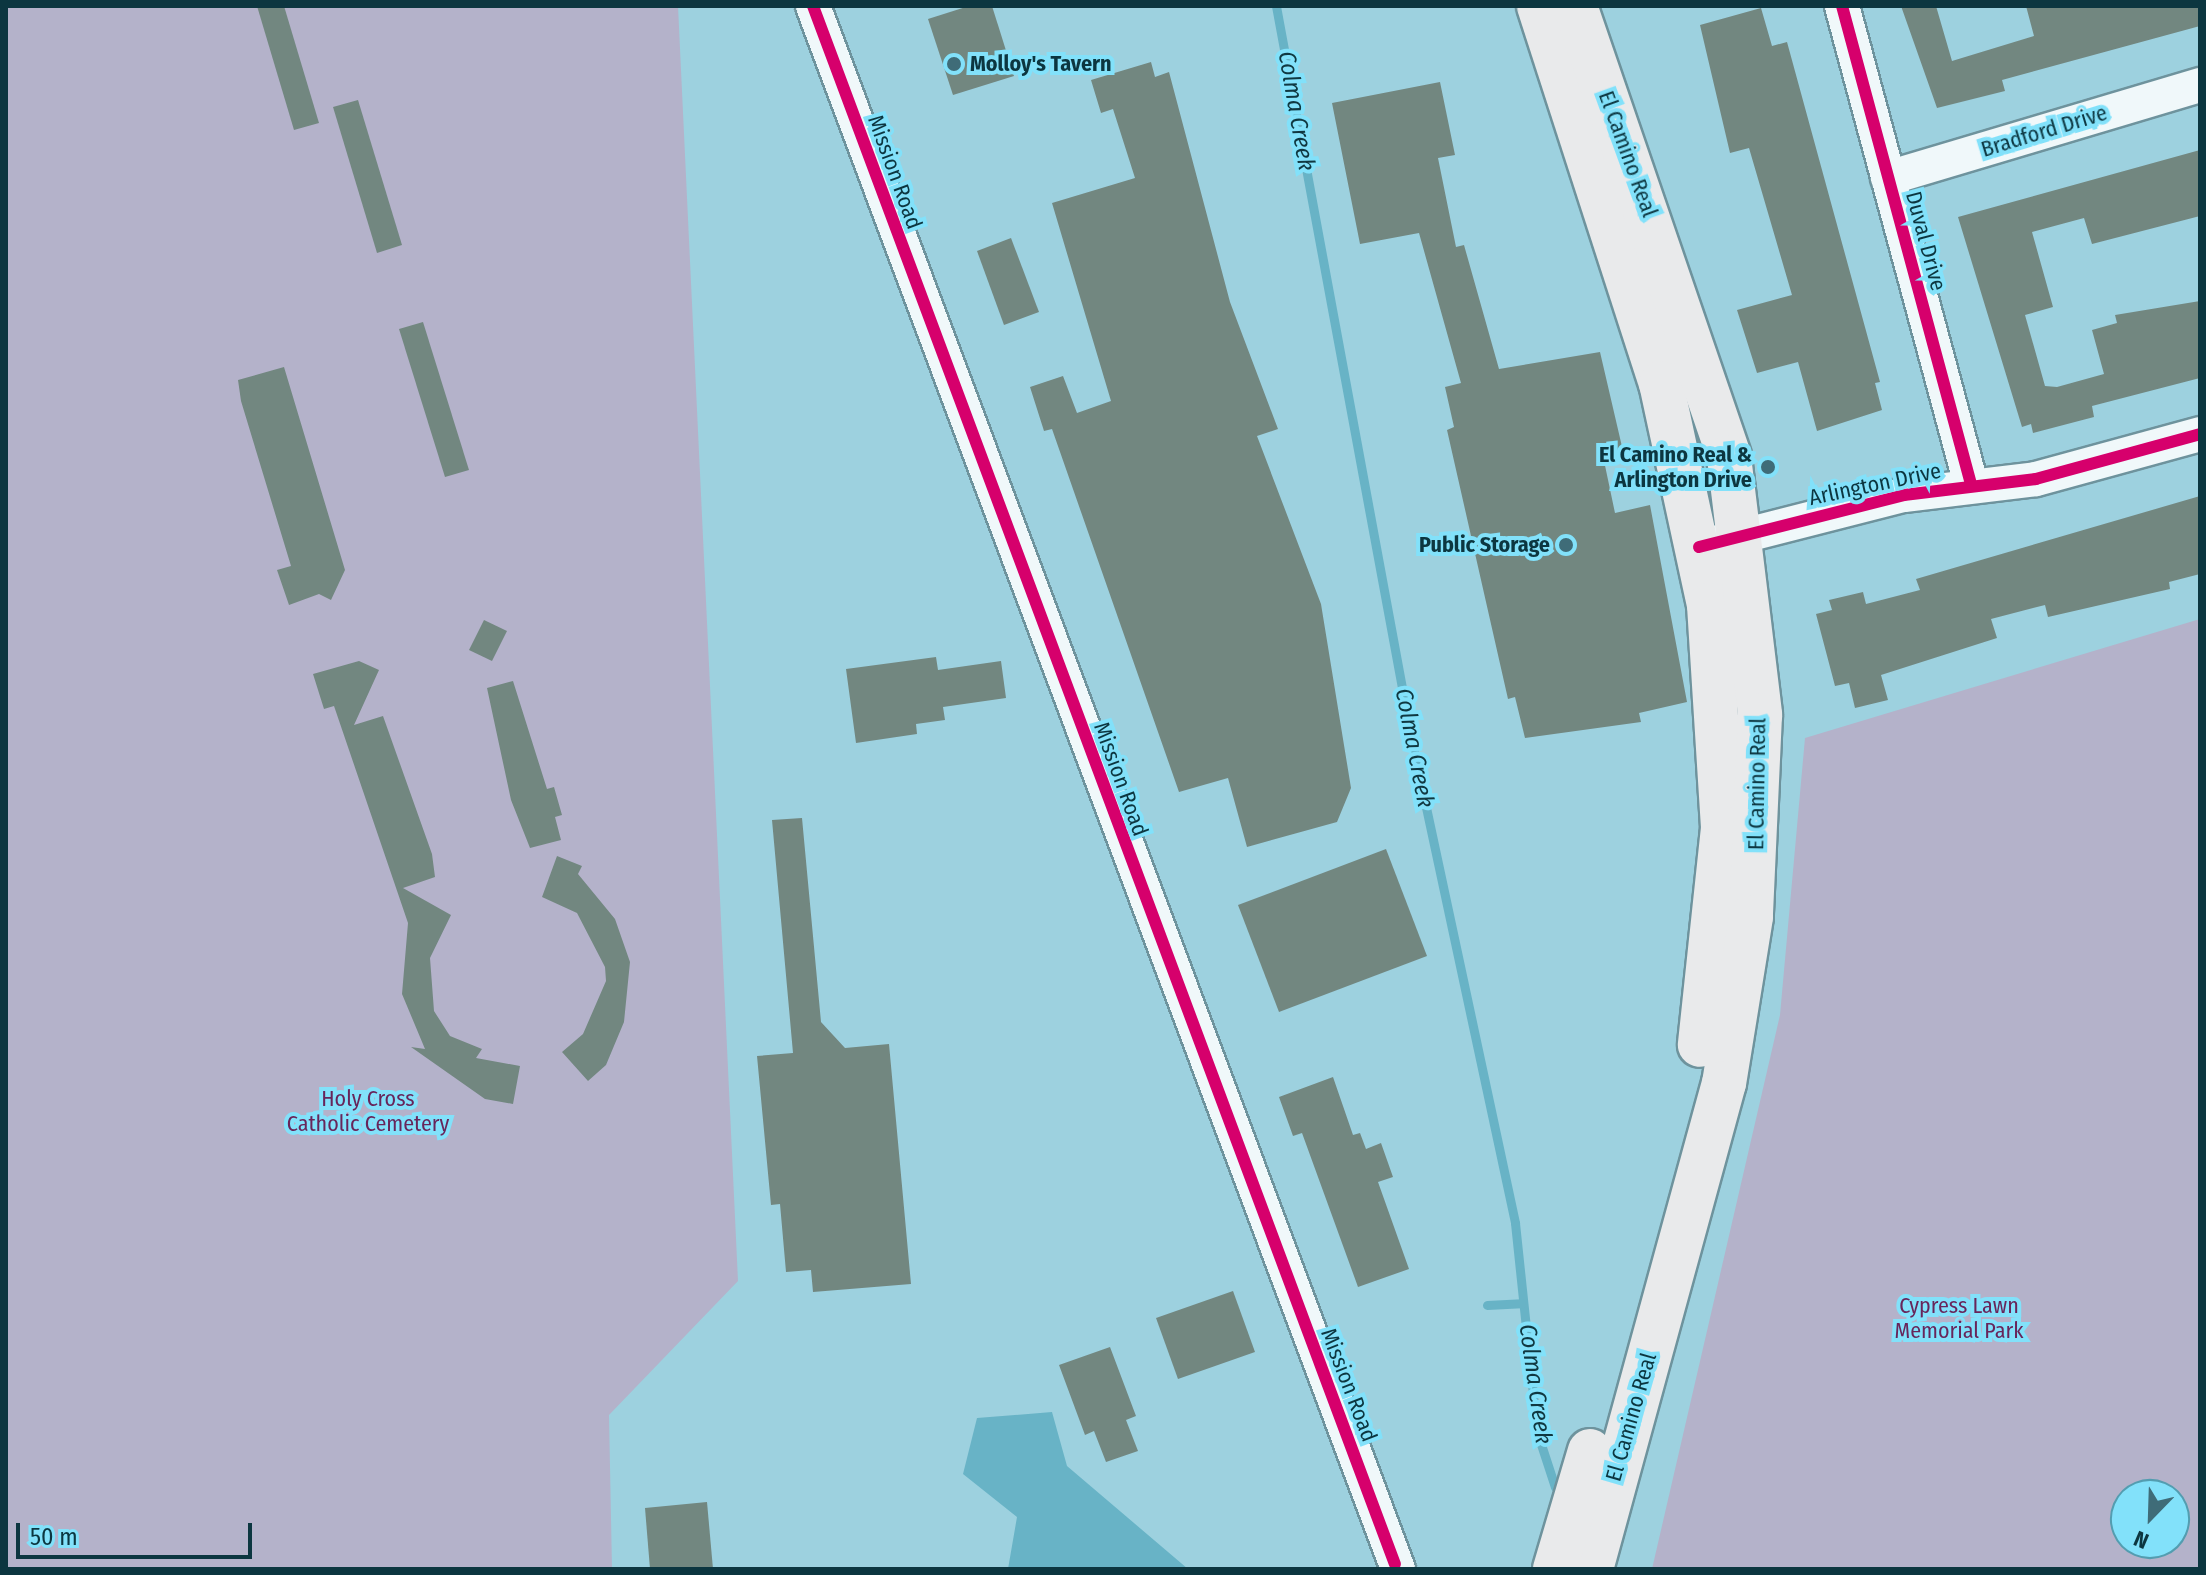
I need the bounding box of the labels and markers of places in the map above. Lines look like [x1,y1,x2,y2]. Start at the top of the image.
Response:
place label: Molloy's Tavern [970,51,1112,77]
marker: Molloy's Tavern [945,55,963,73]
place label: El Camino Real & Arlington Drive [1599,441,1752,492]
marker: El Camino Real & Arlington Drive [1759,458,1777,476]
place label: Public Storage [1419,532,1550,558]
marker: Public Storage [1557,536,1575,554]

